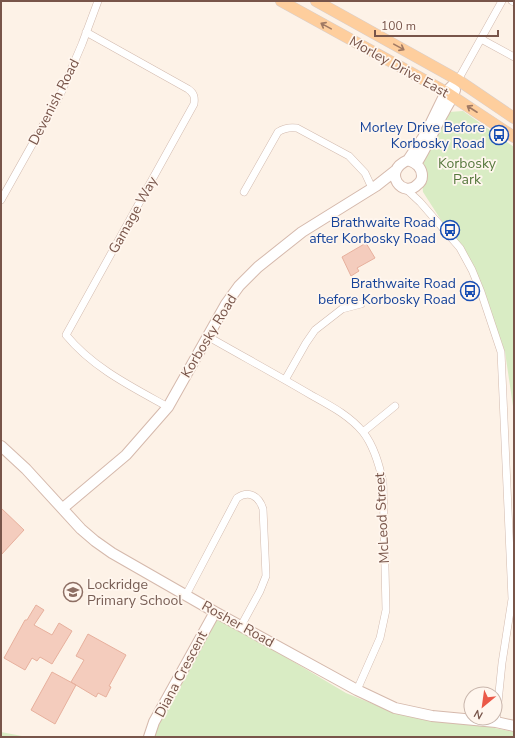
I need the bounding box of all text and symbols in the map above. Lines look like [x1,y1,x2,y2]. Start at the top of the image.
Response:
scale bar [375,12,498,38]
text: 100 m [381,18,416,34]
one-way arrow [320,22,332,30]
street label: Morley Drive East [346,32,452,102]
one-way arrow [393,44,405,52]
street label: Devenish Road [24,56,84,148]
one-way arrow [467,105,478,113]
place label: Morley Drive Before Korbosky Road [360,118,485,153]
bus stop icon: Morley Drive Before Korbosky Road [488,124,510,146]
park label: Korbosky Park [438,154,497,189]
street label: Gamage Way [104,172,162,257]
place label: Brathwaite Road after Korbosky Road [309,213,436,248]
bus stop icon: Brathwaite Road after Korbosky Road [439,219,461,241]
place label: Brathwaite Road before Korbosky Road [318,274,456,309]
bus stop icon: Brathwaite Road before Korbosky Road [459,280,481,302]
street label: Korbosky Road [177,291,241,381]
street label: McLeod Street [370,472,394,564]
place label: Lockridge Primary School [87,575,183,610]
school or university icon: Lockridge Primary School [62,581,84,603]
street label: Rosher Road [198,596,278,652]
street label: Diana Crescent [150,627,212,720]
north arrow [463,686,503,726]
text: N [471,706,486,723]

